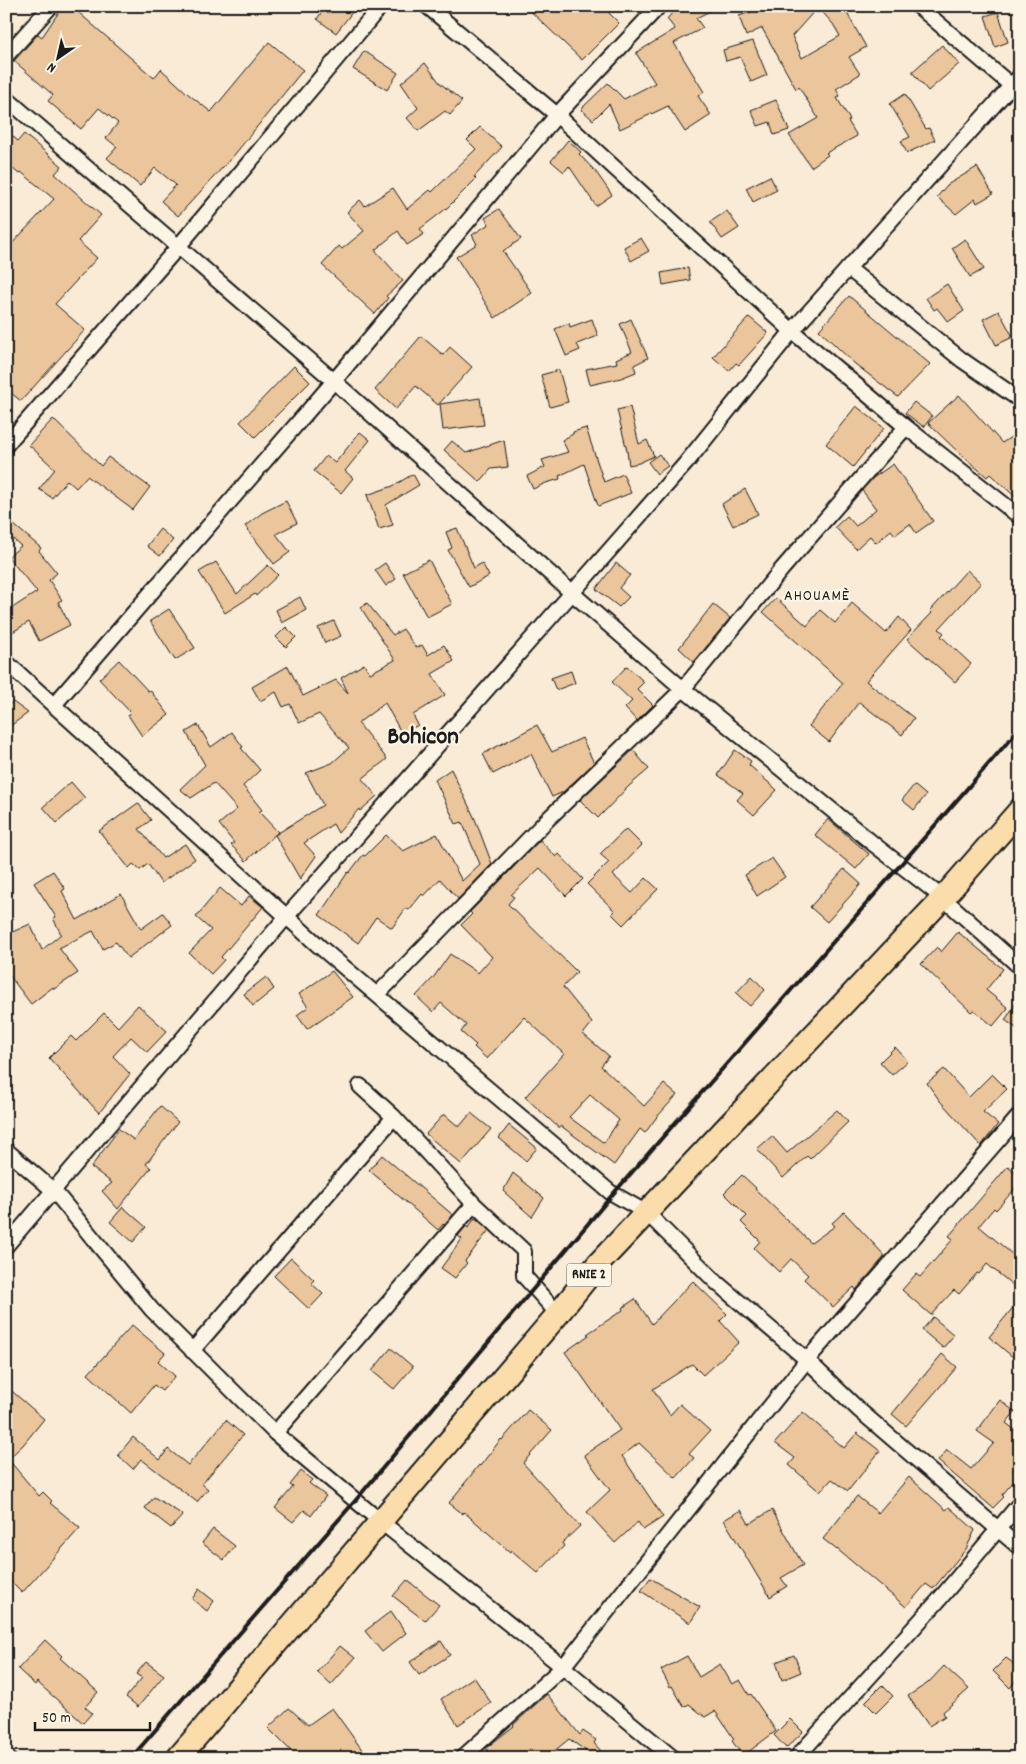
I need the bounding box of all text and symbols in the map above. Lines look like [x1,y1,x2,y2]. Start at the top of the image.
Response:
north arrow [32,32,82,82]
text: N [43,57,60,77]
district label: AHOUAMÈ [784,585,850,608]
district label: Bohicon [387,720,459,756]
road number: RNIE 2 [566,1264,612,1286]
scale bar [35,1699,150,1731]
text: 50 m [42,1708,71,1730]

